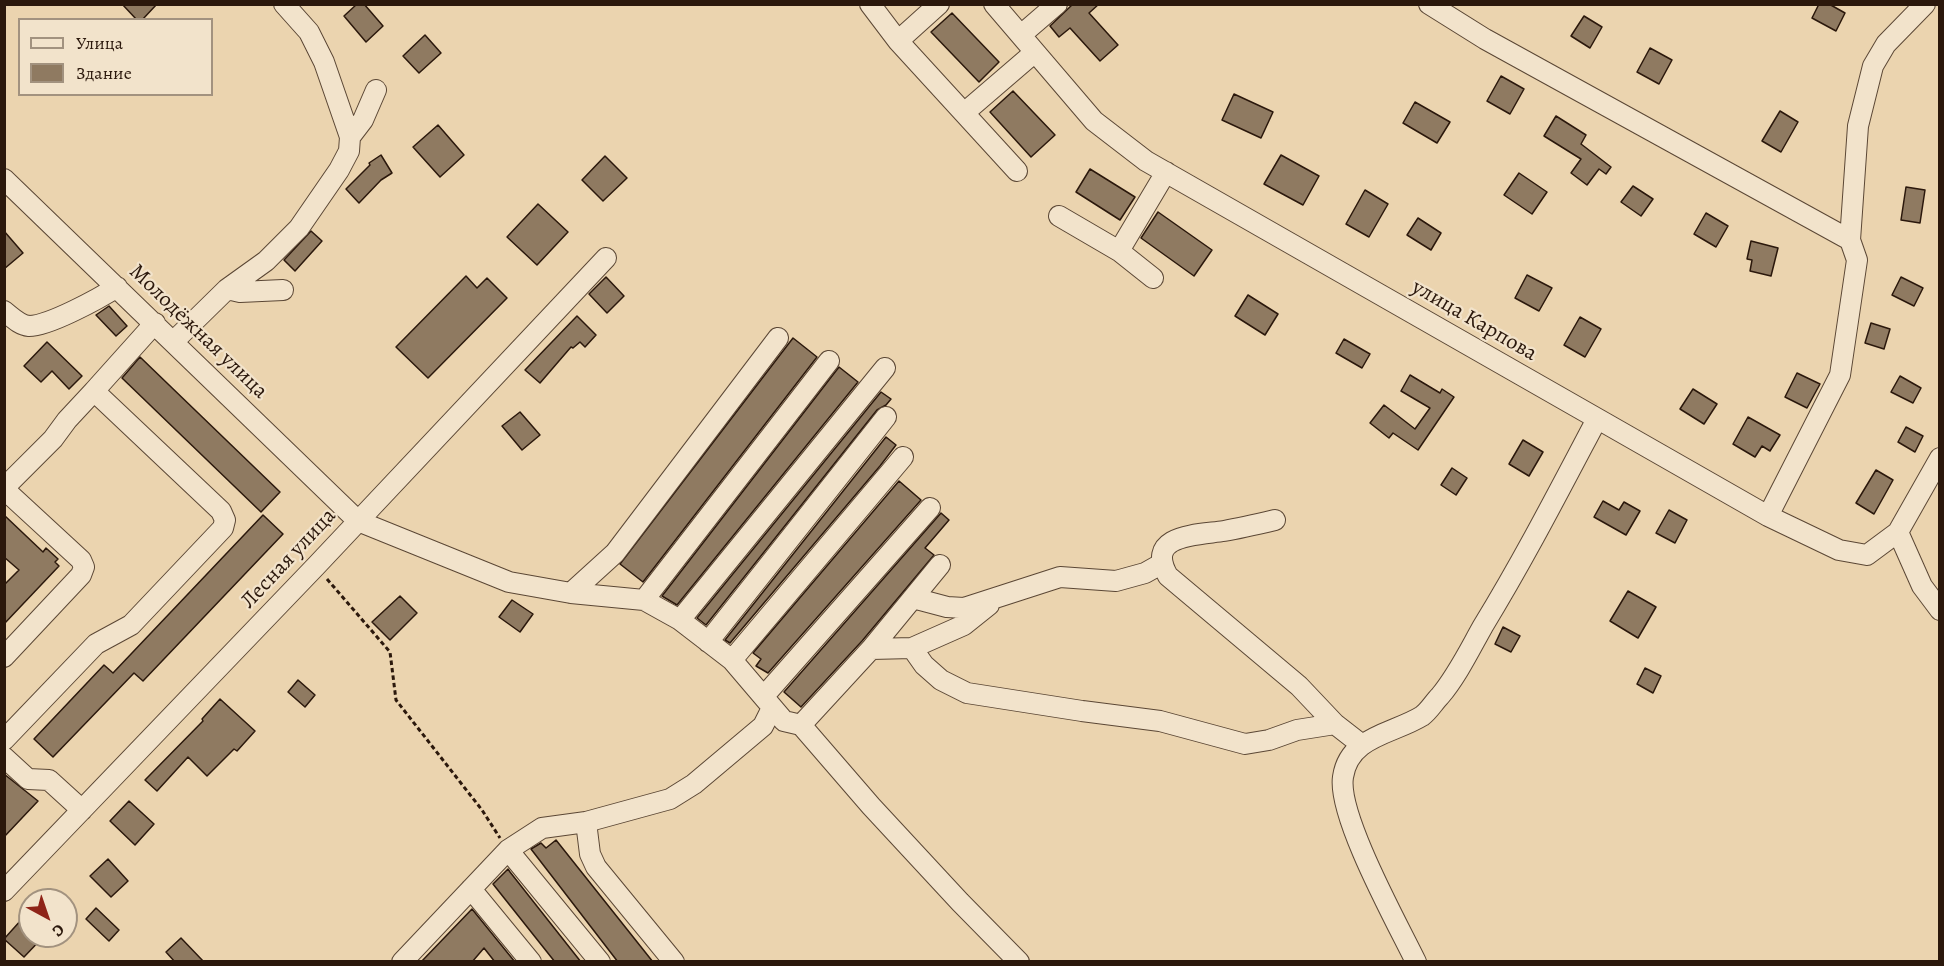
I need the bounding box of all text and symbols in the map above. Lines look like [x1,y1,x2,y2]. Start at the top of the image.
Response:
legend [18,18,213,96]
text: Улица [76,31,123,55]
text: Здание [76,61,132,85]
street label: Молодёжная улица [123,259,273,405]
street label: улица Карпова [1407,275,1541,367]
street label: Лесная улица [236,503,342,615]
north arrow [18,888,78,948]
text: С [47,919,69,942]

